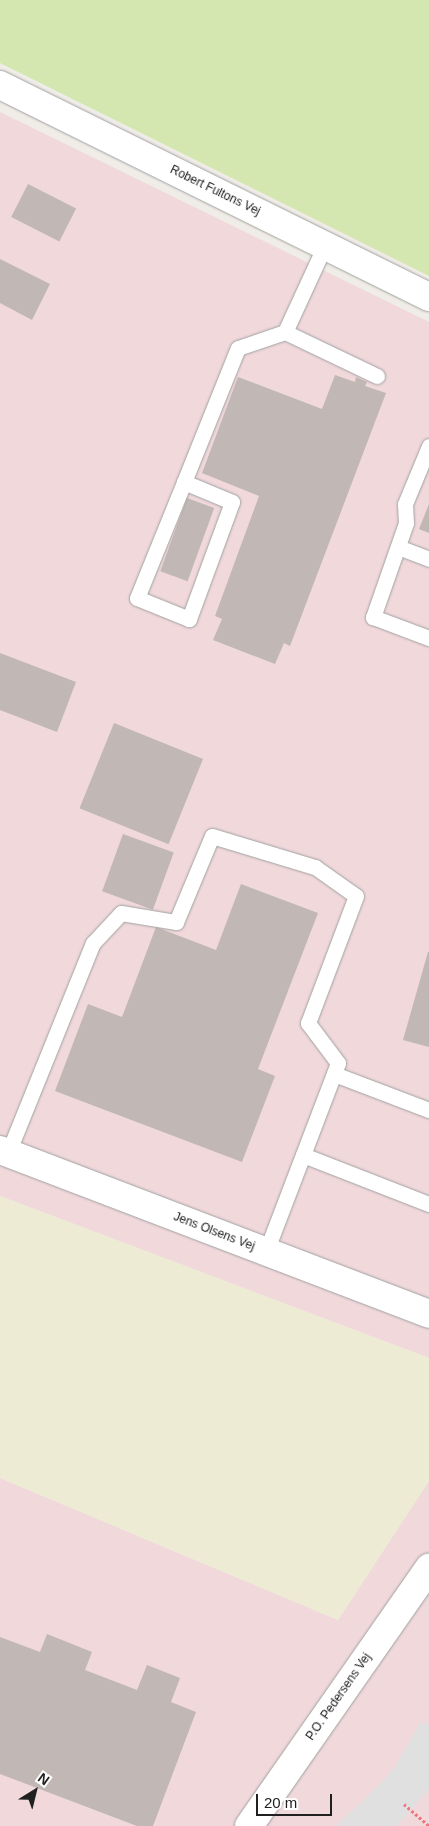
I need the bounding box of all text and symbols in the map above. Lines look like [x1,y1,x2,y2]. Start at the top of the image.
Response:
street label: Robert Fultons Vej [167,163,263,219]
street label: Jens Olsens Vej [171,1210,257,1254]
street label: P.O. Pedersens Vej [304,1651,374,1743]
north arrow [10,1766,60,1816]
text: N [35,1769,53,1788]
scale bar [259,1784,335,1816]
text: 20 m [264,1794,297,1811]

